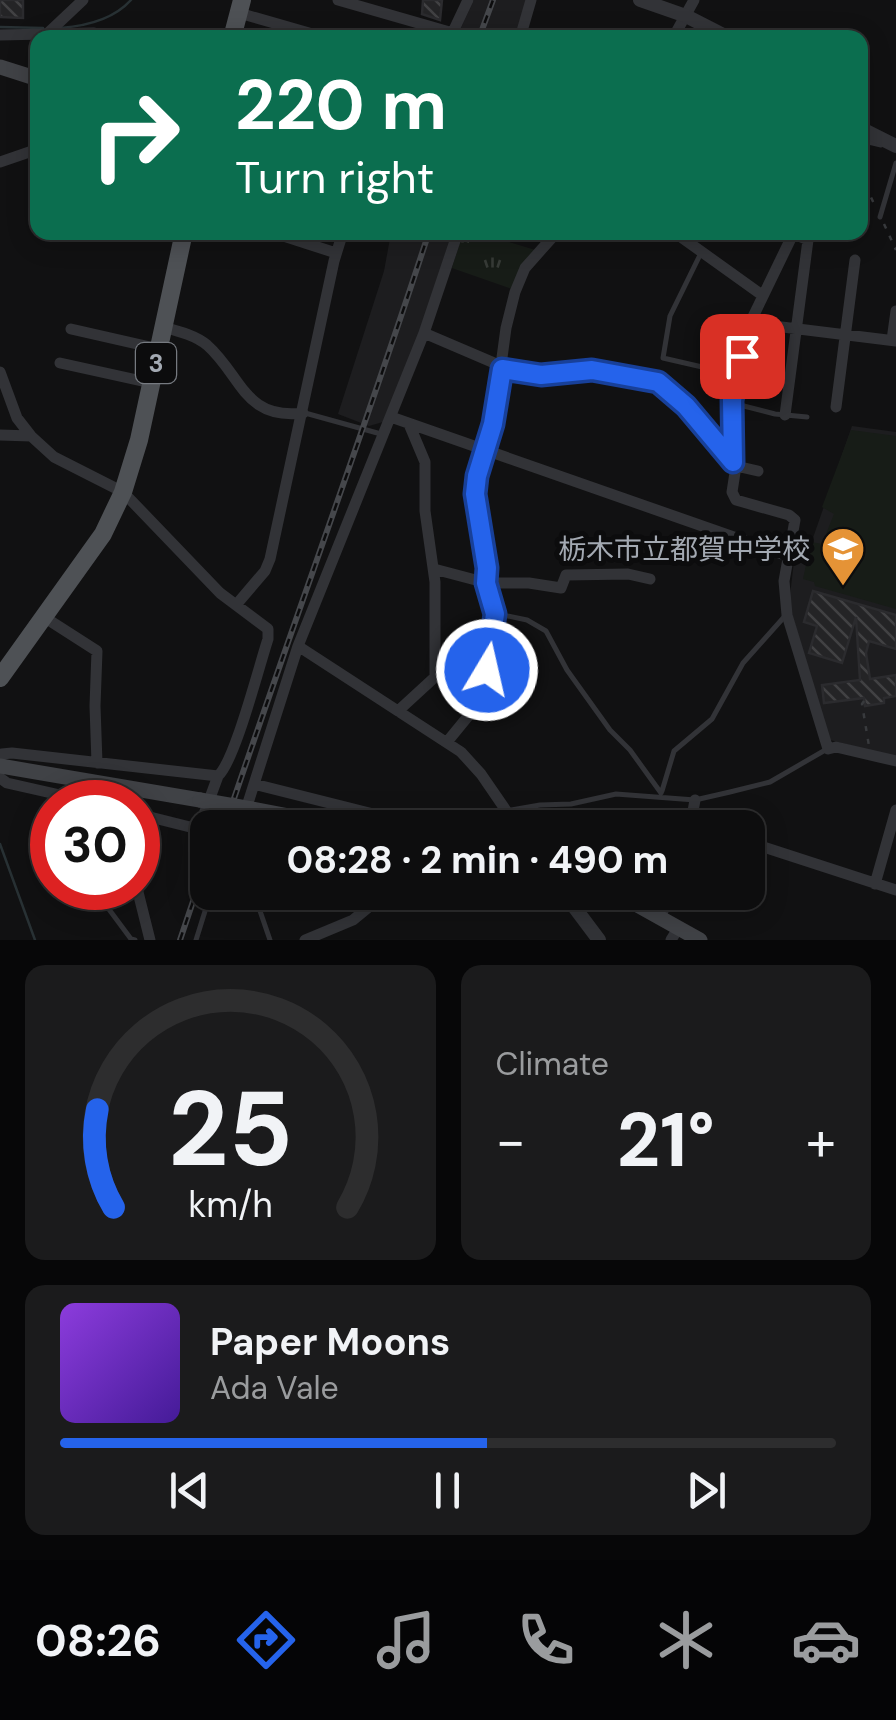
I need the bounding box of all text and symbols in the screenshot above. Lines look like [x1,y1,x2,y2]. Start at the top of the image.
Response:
text: 220 m [235,60,447,151]
icon: right [70,70,200,200]
text: Turn right [235,148,434,207]
pin [700,314,785,399]
icon: arrive [715,329,770,384]
road number: 3 [136,343,176,383]
school or university icon: 栃木市立都賀中学校 [820,526,866,587]
place label: 栃木市立都賀中学校 [558,531,810,568]
position arrow [435,618,539,722]
speed limit sign: 30 [30,780,160,910]
text: 08:28 · 2 min · 490 m [287,835,668,885]
text: Climate [496,1043,609,1085]
text: 25 [168,1062,293,1197]
text: 21° [617,1092,715,1189]
text: − [496,1105,526,1177]
text: + [806,1105,836,1177]
text: km/h [188,1182,272,1228]
text: Paper Moons [210,1317,450,1367]
text: Ada Vale [210,1367,339,1409]
icon: previous [162,1463,217,1518]
icon: pause [420,1463,475,1518]
icon: next [679,1463,734,1518]
icon: directions [231,1605,301,1675]
icon: music [371,1605,441,1675]
icon: phone [511,1605,581,1675]
icon: climate [651,1605,721,1675]
icon: car [791,1605,861,1675]
text: 08:26 [35,1611,161,1670]

